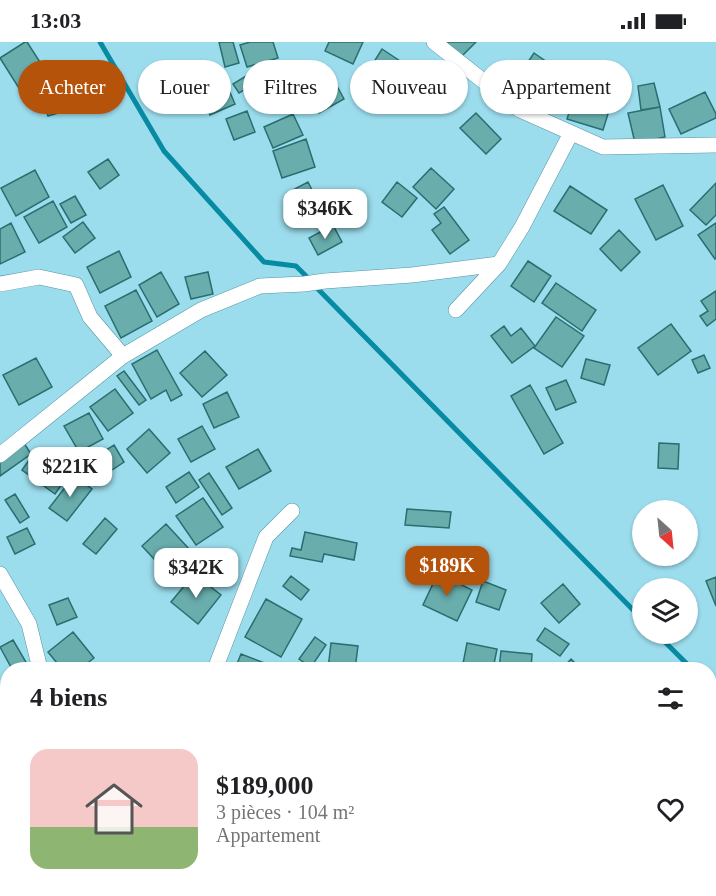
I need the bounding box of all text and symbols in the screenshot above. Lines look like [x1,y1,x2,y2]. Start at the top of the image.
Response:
text: 13:03 [30,8,81,33]
chip: Acheter [18,60,126,114]
chip: Louer [138,60,231,114]
chip: Filtres [243,60,338,114]
chip: Nouveau [350,60,468,114]
chip: Appartement [480,60,632,114]
pin: $346K [283,189,367,240]
text: $346K [297,197,353,219]
pin: $221K [28,447,112,498]
text: $221K [42,455,98,477]
north arrow [632,500,698,566]
map controls [632,500,698,644]
pin: $189K [405,546,489,597]
pin: $342K [154,548,238,599]
text: $189K [419,554,475,576]
text: $342K [168,556,224,578]
button: layers [632,578,698,644]
icon: filters [654,682,687,715]
text: 4 biens [30,683,107,712]
text: $189,000 [216,771,314,800]
icon: home [78,773,150,845]
icon: heart [654,793,687,826]
text: 3 pièces · 104 m² [216,801,354,823]
text: Appartement [216,824,320,846]

